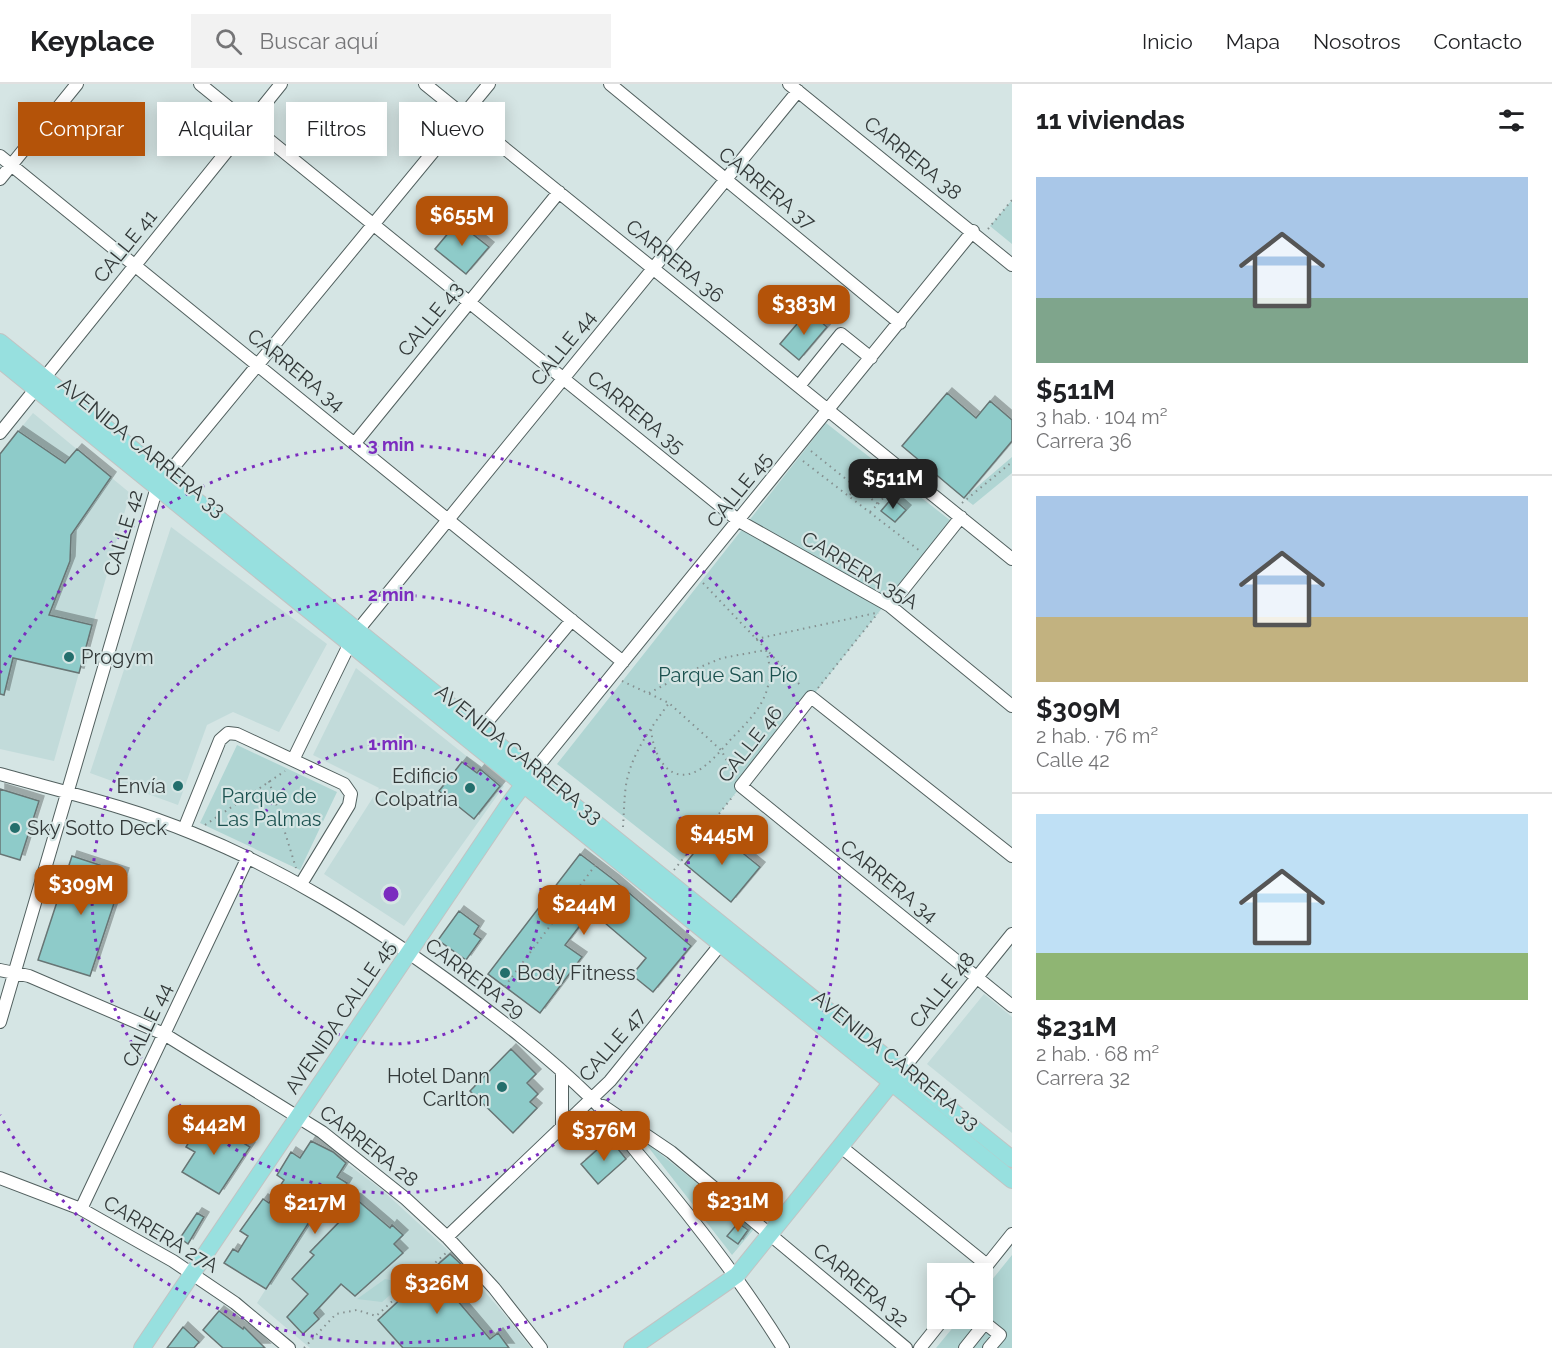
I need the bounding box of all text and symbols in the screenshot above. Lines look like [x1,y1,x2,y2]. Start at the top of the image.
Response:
search box [191,14,611,68]
text: Keyplace [30,25,155,58]
icon: search [212,25,245,58]
text: Buscar aquí [260,28,378,54]
text: Inicio [1142,29,1193,54]
text: Mapa [1226,29,1280,54]
text: Nosotros [1313,29,1401,54]
text: Contacto [1434,29,1522,54]
chip: Comprar [18,102,145,156]
chip: Alquilar [157,102,274,156]
chip: Filtros [286,102,387,156]
chip: Nuevo [399,102,505,156]
icon: filters [1495,104,1528,137]
text: 11 viviendas [1036,105,1185,135]
street label: CARRERA 38 [859,111,967,205]
street label: CARRERA 37 [714,142,820,235]
pin: $655M [420,196,504,247]
text: $655M [430,203,494,227]
street label: CALLE 41 [88,204,162,287]
street label: CARRERA 36 [621,214,729,308]
icon: home [1228,216,1336,324]
street label: CALLE 43 [393,277,467,361]
pin: $383M [762,285,846,336]
text: $383M [772,292,836,316]
street label: CALLE 44 [526,306,601,390]
street label: CARRERA 34 [243,324,349,416]
street label: CARRERA 35 [583,366,689,458]
street label: AVENIDA CARRERA 33 [54,372,230,522]
text: $511M [1036,375,1115,405]
text: 3 hab. · 104 m² [1036,405,1167,429]
text: Carrera 36 [1036,429,1132,453]
text: 3 min [368,434,414,455]
street label: CALLE 45 [702,448,777,532]
pin: $511M [851,459,935,510]
text: $511M [863,466,923,490]
street label: CALLE 42 [99,487,147,579]
street label: CARRERA 35A [797,526,923,614]
icon: home [1228,535,1336,643]
text: 2 min [368,584,414,605]
place label: Progym [81,645,154,669]
marker: Progym [62,650,76,664]
park label: Parque San Pío [658,663,798,687]
street label: AVENIDA CARRERA 33 [431,679,607,829]
text: $309M [1036,694,1121,724]
street label: CALLE 46 [713,701,787,787]
text: 2 hab. · 76 m² [1036,724,1158,748]
text: 1 min [368,733,414,754]
text: Calle 42 [1036,748,1110,772]
place label: Edificio Colpatria [375,764,458,811]
place label: Envía [117,774,166,798]
marker: Envía [171,779,185,793]
marker: Edificio Colpatria [463,781,477,795]
park label: Parque de Las Palmas [217,784,321,831]
pin: $445M [680,815,764,866]
place label: Sky Sotto Deck [27,816,167,840]
marker: Sky Sotto Deck [8,821,22,835]
text: $445M [690,822,754,846]
street label: CARRERA 34 [836,835,942,927]
icon: home [1228,853,1336,961]
pin: $309M [39,865,123,916]
text: $309M [48,872,114,896]
centre of rings [381,884,401,904]
pin: $244M [542,885,626,936]
text: $244M [552,892,616,916]
street label: CARRERA 29 [420,933,530,1023]
street label: AVENIDA CALLE 45 [280,936,400,1098]
street label: CALLE 48 [904,947,980,1033]
place label: Body Fitness [517,961,636,985]
marker: Body Fitness [498,966,512,980]
street label: CALLE 44 [117,979,177,1071]
street label: AVENIDA CARRERA 33 [808,985,984,1135]
street label: CALLE 47 [574,1003,650,1087]
text: $231M [1036,1012,1117,1042]
text: 2 hab. · 68 m² [1036,1042,1159,1066]
place label: Hotel Dann Carlton [387,1064,490,1111]
text: Carrera 32 [1036,1066,1130,1090]
marker: Hotel Dann Carlton [495,1080,509,1094]
street label: CARRERA 28 [315,1100,423,1192]
pin: $442M [172,1105,256,1156]
pin: $376M [562,1111,646,1162]
text: $442M [182,1112,246,1136]
text: $376M [572,1118,636,1142]
pin: $231M [696,1182,780,1233]
pin: $217M [273,1184,357,1235]
text: $231M [707,1189,769,1213]
street label: CARRERA 27A [99,1190,223,1278]
text: $217M [284,1191,346,1215]
street label: CARRERA 32 [808,1238,914,1332]
map controls [927,1263,993,1329]
button: locate [927,1263,993,1329]
pin: $326M [395,1264,479,1315]
text: $326M [405,1271,469,1295]

